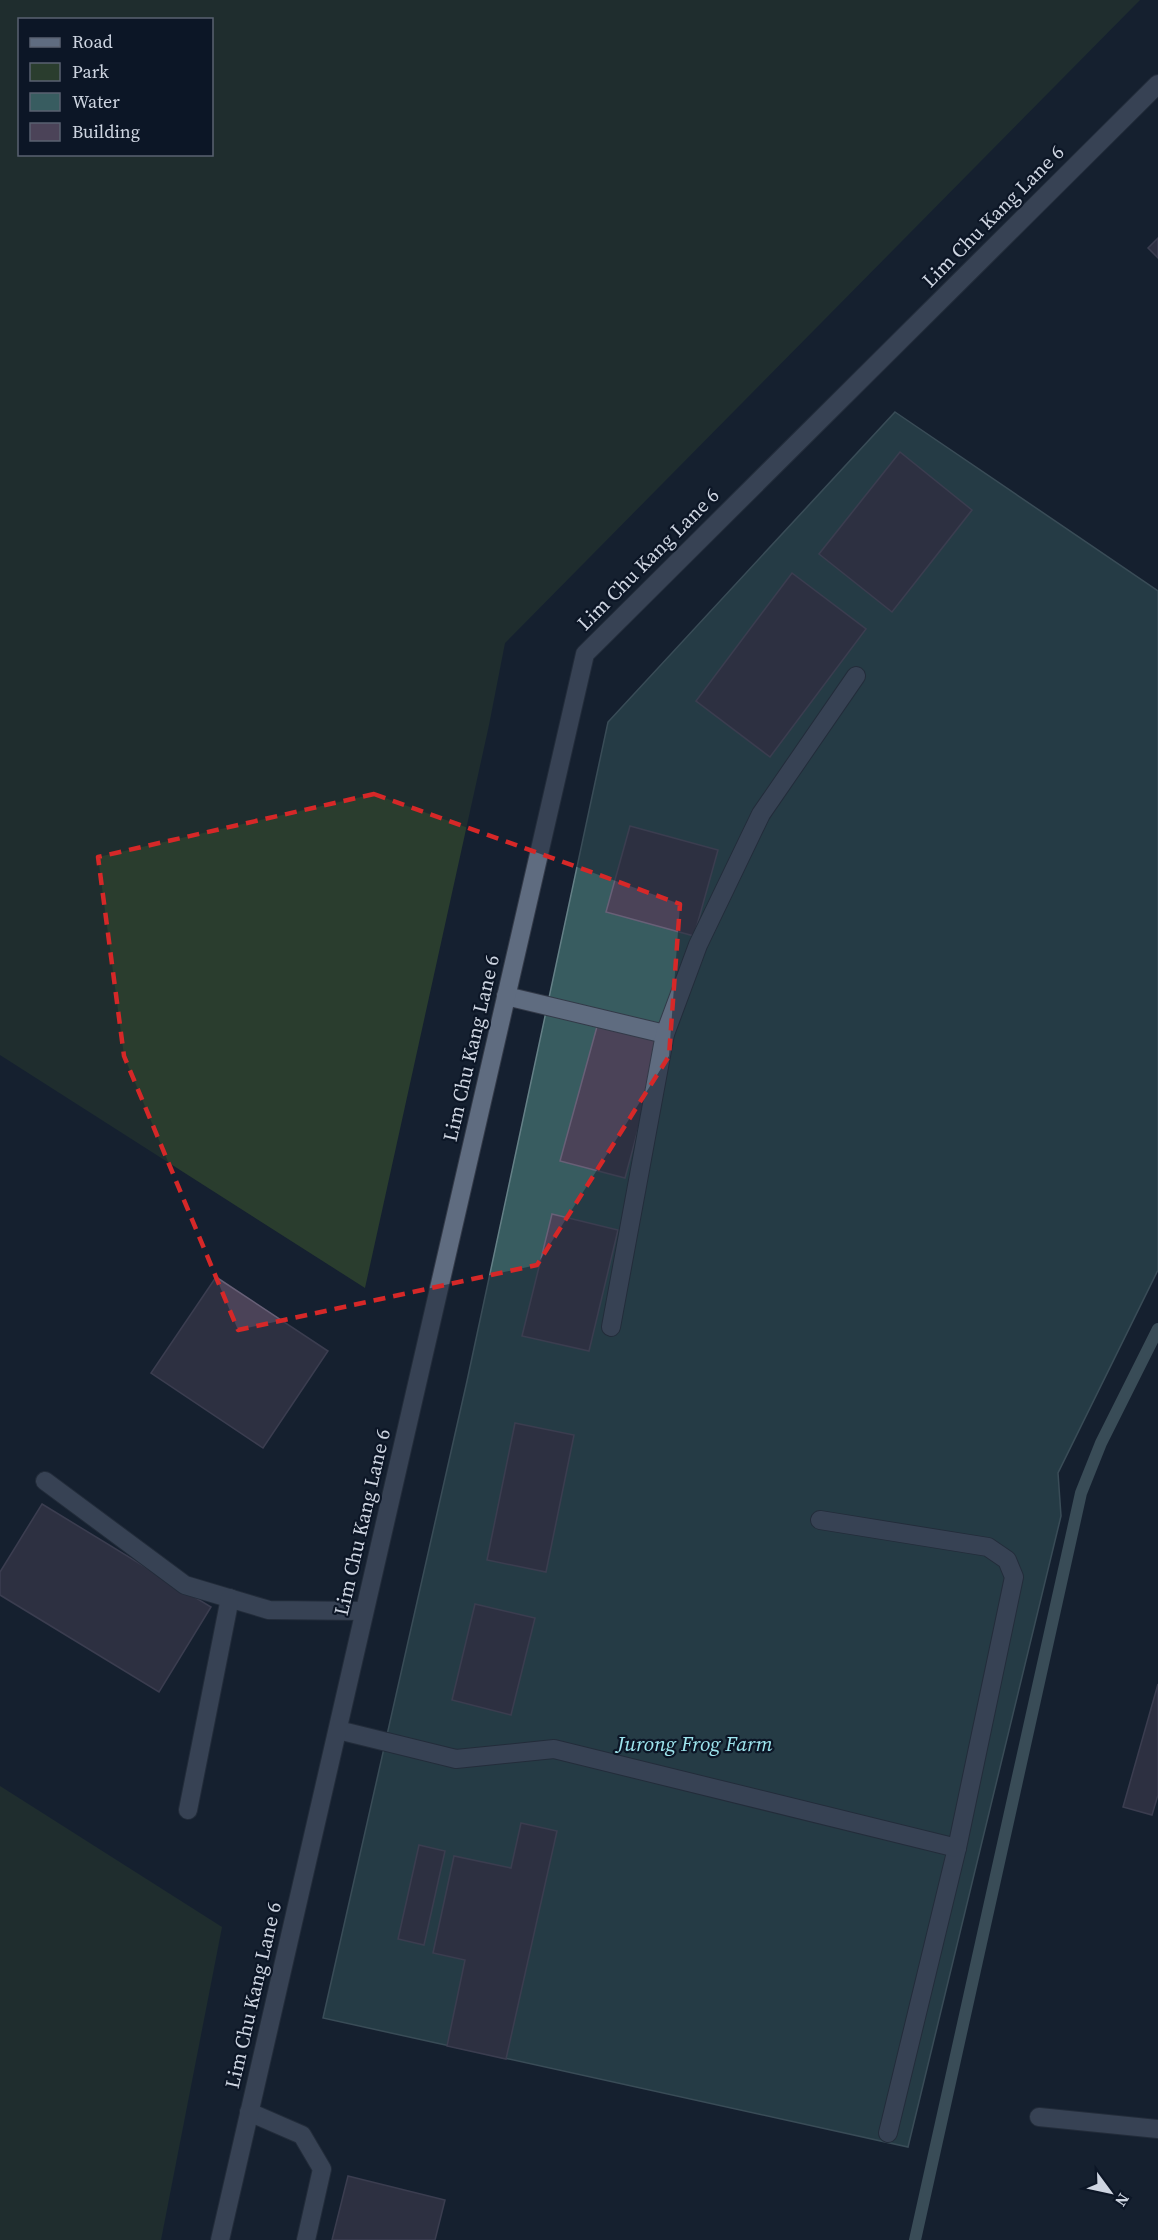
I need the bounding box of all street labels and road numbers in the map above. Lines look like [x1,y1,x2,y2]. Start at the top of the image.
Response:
street label: Lim Chu Kang Lane 6 [916,139,1070,293]
street label: Lim Chu Kang Lane 6 [571,482,725,636]
street label: Lim Chu Kang Lane 6 [436,952,506,1144]
street label: Lim Chu Kang Lane 6 [327,1426,397,1618]
street label: Lim Chu Kang Lane 6 [218,1899,288,2091]

